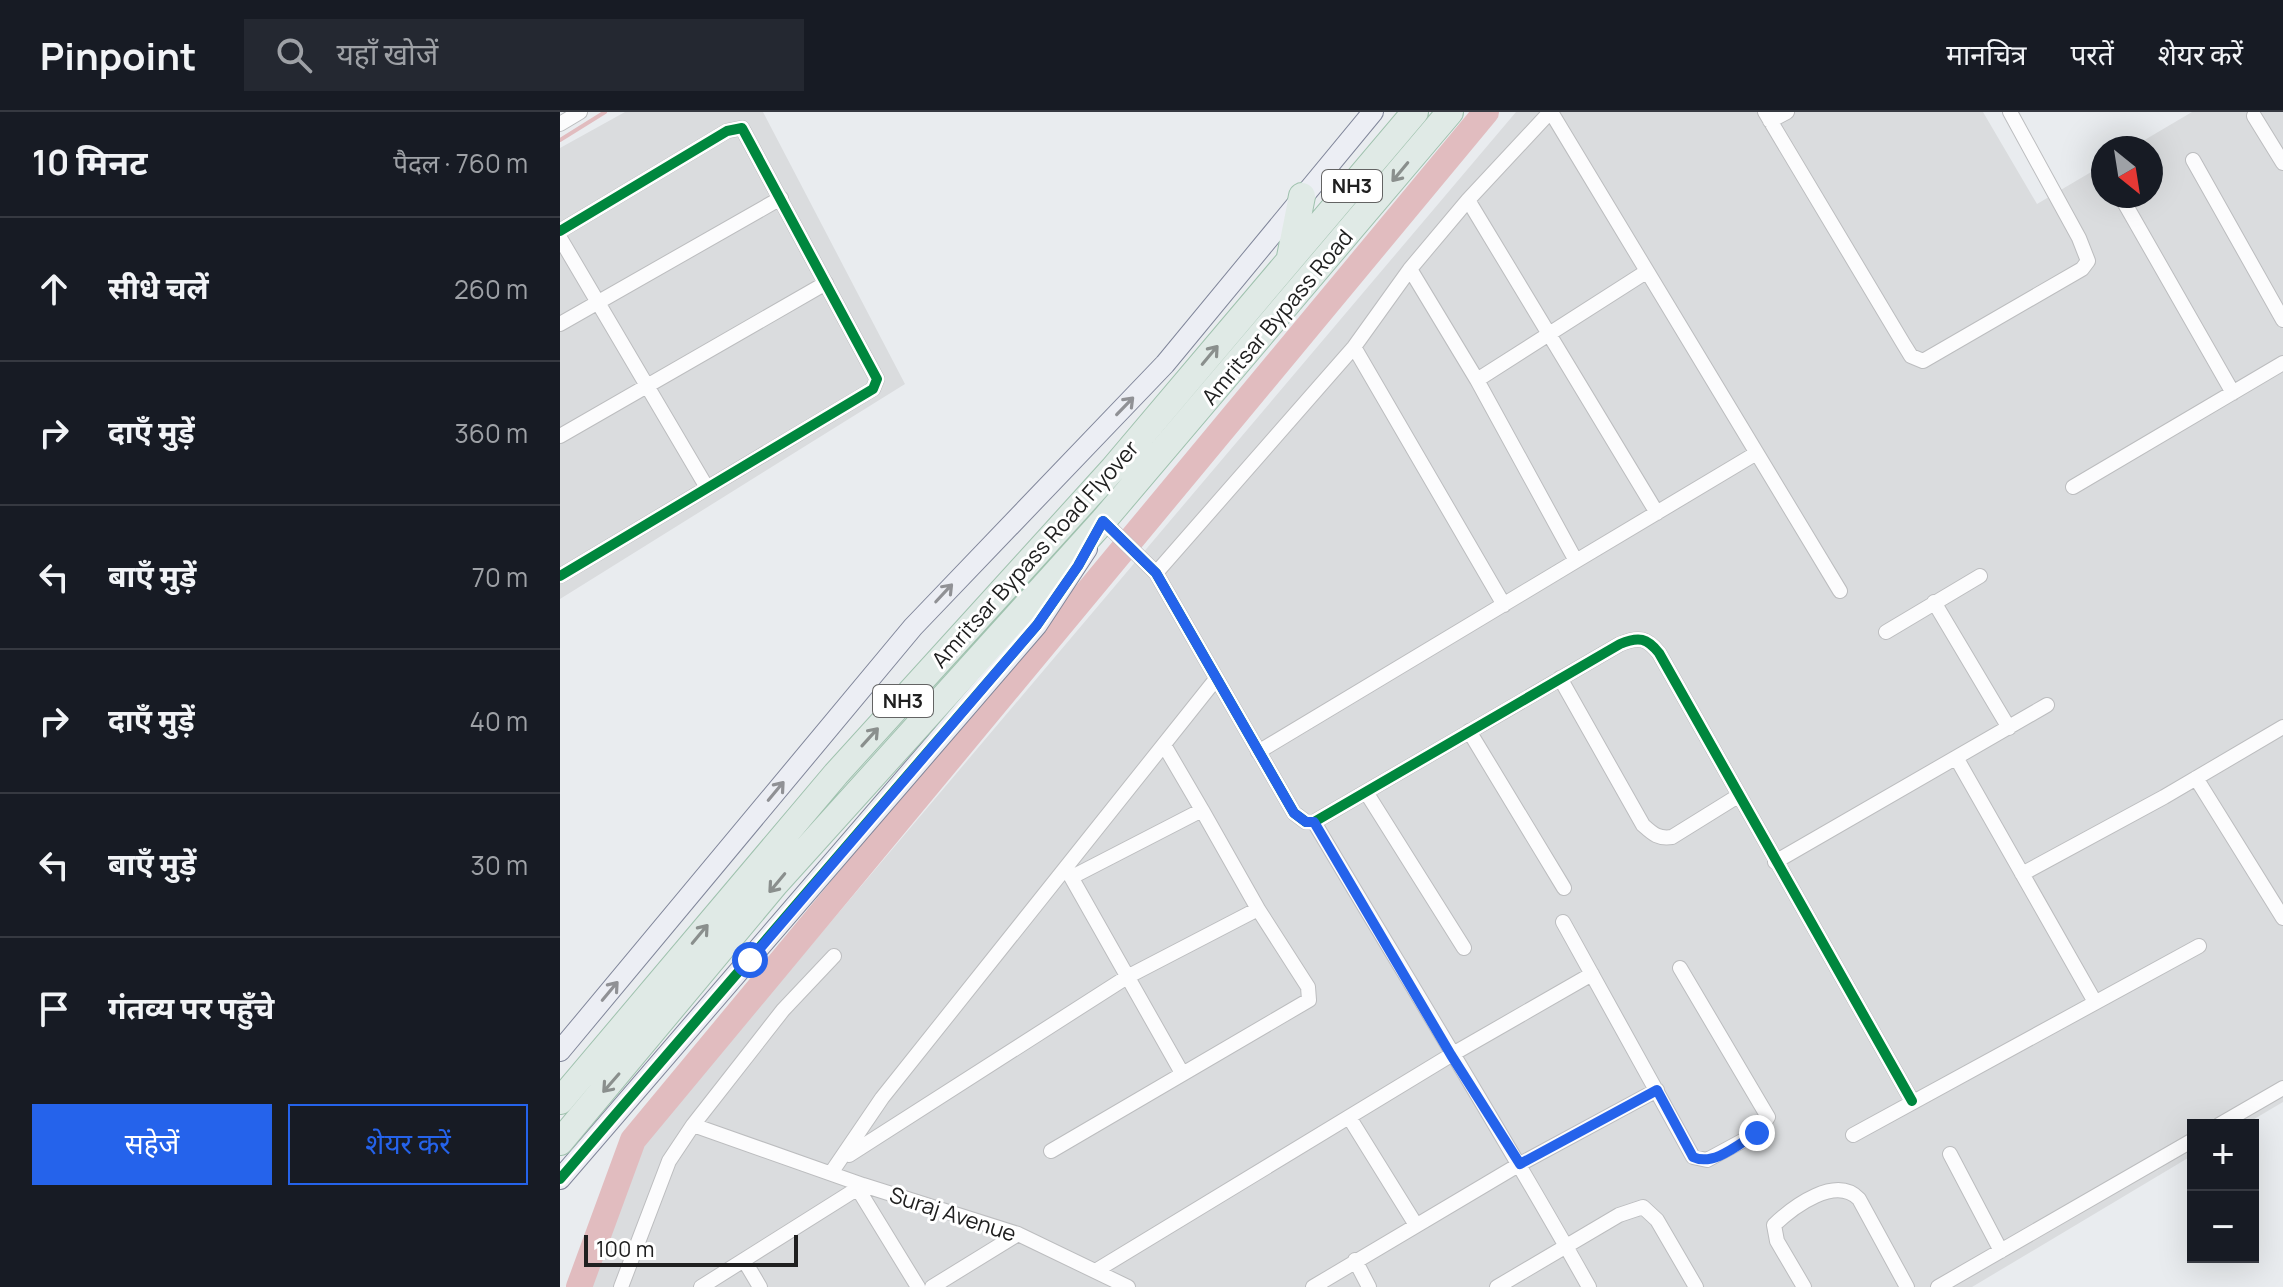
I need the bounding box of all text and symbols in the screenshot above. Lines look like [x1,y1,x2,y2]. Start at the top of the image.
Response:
search box [244,19,804,91]
text: Pinpoint [40,29,196,81]
icon: search [272,33,316,77]
text: यहाँ खोजें [336,33,438,74]
text: मानचित्र [1946,35,2026,73]
text: परतें [2070,35,2114,73]
text: शेयर करें [2158,35,2243,73]
north arrow [2091,136,2163,208]
text: 10 मिनट [32,139,147,185]
text: पैदल · 760 m [393,145,528,181]
one-way arrow [1391,161,1409,181]
road number: NH3 [1322,170,1382,202]
street label: Amritsar Bypass Road [1195,223,1359,411]
icon: ahead [32,267,76,311]
text: सीधे चलें [108,267,209,308]
text: 260 m [454,271,528,307]
one-way arrow [1201,345,1219,365]
one-way arrow [1115,396,1134,416]
icon: right [32,411,76,455]
text: दाएँ मुड़ें [108,411,195,452]
text: 360 m [454,415,528,451]
street label: Amritsar Bypass Road Flyover [925,434,1145,674]
icon: left [32,555,76,599]
text: बाएँ मुड़ें [108,555,196,596]
text: 70 m [472,559,528,595]
one-way arrow [935,584,953,604]
road number: NH3 [873,685,933,717]
icon: right [32,699,76,743]
text: दाएँ मुड़ें [108,699,195,740]
text: 40 m [470,703,528,739]
one-way arrow [860,727,879,747]
one-way arrow [767,782,785,802]
icon: left [32,843,76,887]
text: बाएँ मुड़ें [108,843,196,884]
text: 30 m [471,847,528,883]
one-way arrow [768,872,786,892]
one-way arrow [691,924,709,945]
route start [732,942,768,978]
one-way arrow [601,982,619,1002]
icon: arrive [32,987,76,1031]
text: गंतव्य पर पहुँचे [108,987,274,1028]
one-way arrow [602,1072,620,1093]
button: सहेजें [32,1104,272,1185]
button: शेयर करें [288,1104,528,1185]
route end [1739,1115,1775,1151]
map controls [2187,1119,2259,1263]
button: + [2187,1119,2259,1191]
street label: Suraj Avenue [886,1179,1020,1249]
button: − [2187,1191,2259,1263]
scale bar [584,1231,798,1267]
text: 100 m [596,1234,654,1264]

